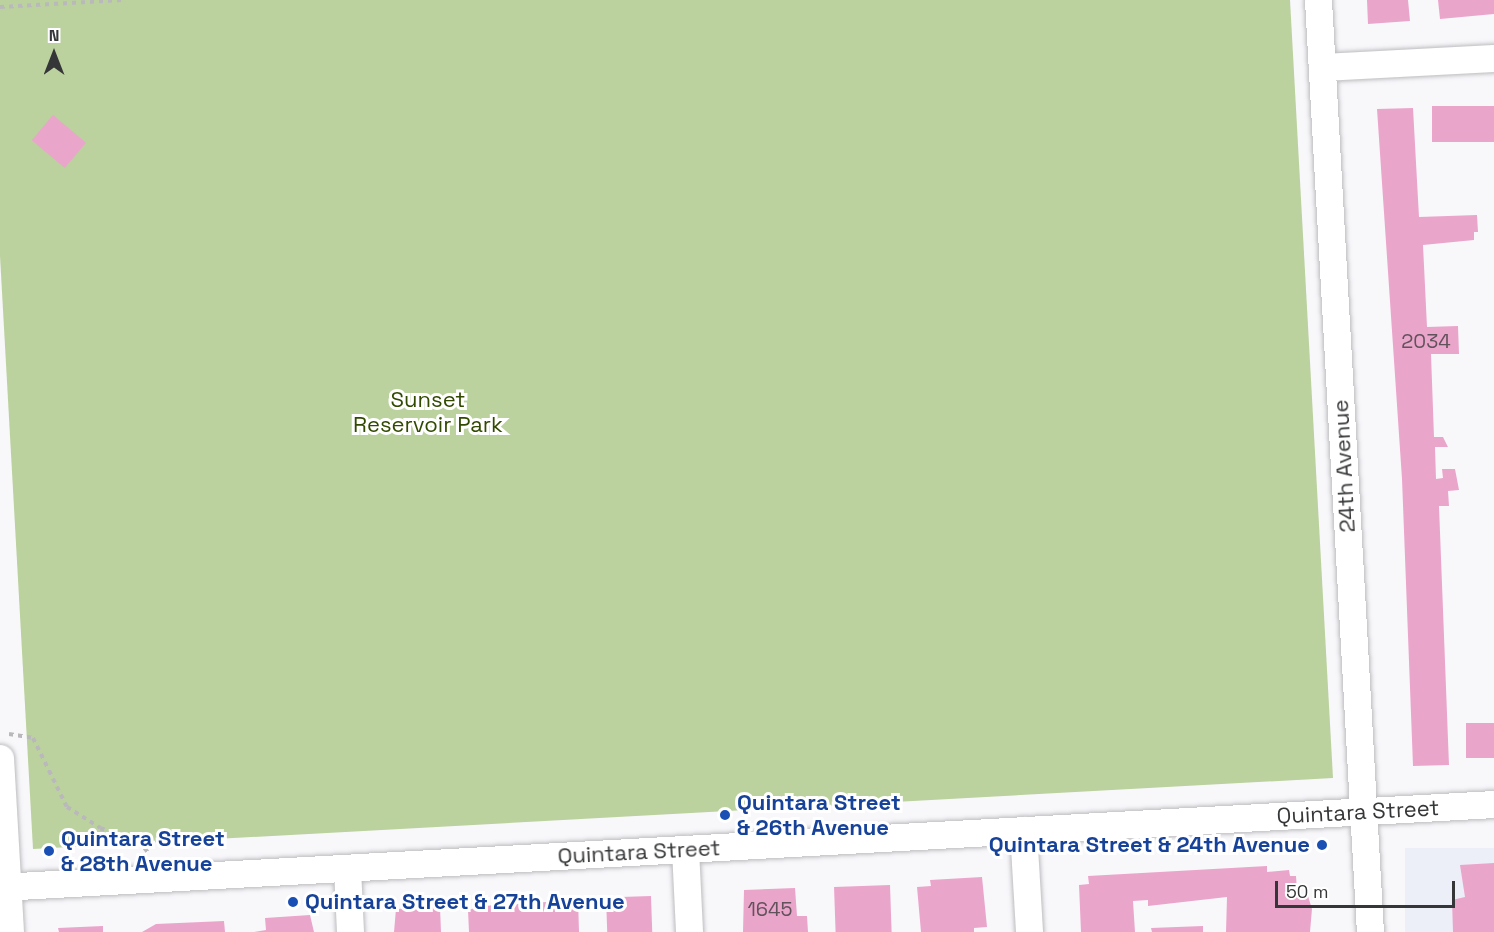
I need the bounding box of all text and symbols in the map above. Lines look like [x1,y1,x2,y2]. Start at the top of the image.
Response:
north arrow [24,24,84,84]
text: N [49,25,59,46]
house number: 2034 [1401,329,1451,353]
park label: Sunset Reservoir Park [353,386,503,438]
street label: 24th Avenue [1327,399,1361,533]
place label: Quintara Street & 26th Avenue [737,789,901,840]
street label: Quintara Street [1276,795,1440,829]
marker: Quintara Street & 26th Avenue [718,808,732,822]
place label: Quintara Street & 28th Avenue [61,825,225,876]
place label: Quintara Street & 24th Avenue [988,832,1310,858]
street label: Quintara Street [557,835,721,869]
marker: Quintara Street & 24th Avenue [1315,838,1329,852]
marker: Quintara Street & 28th Avenue [42,844,56,858]
scale bar [1278,869,1458,907]
text: 50 m [1286,880,1328,903]
place label: Quintara Street & 27th Avenue [305,889,625,915]
marker: Quintara Street & 27th Avenue [286,895,300,909]
house number: 1645 [747,897,793,921]

